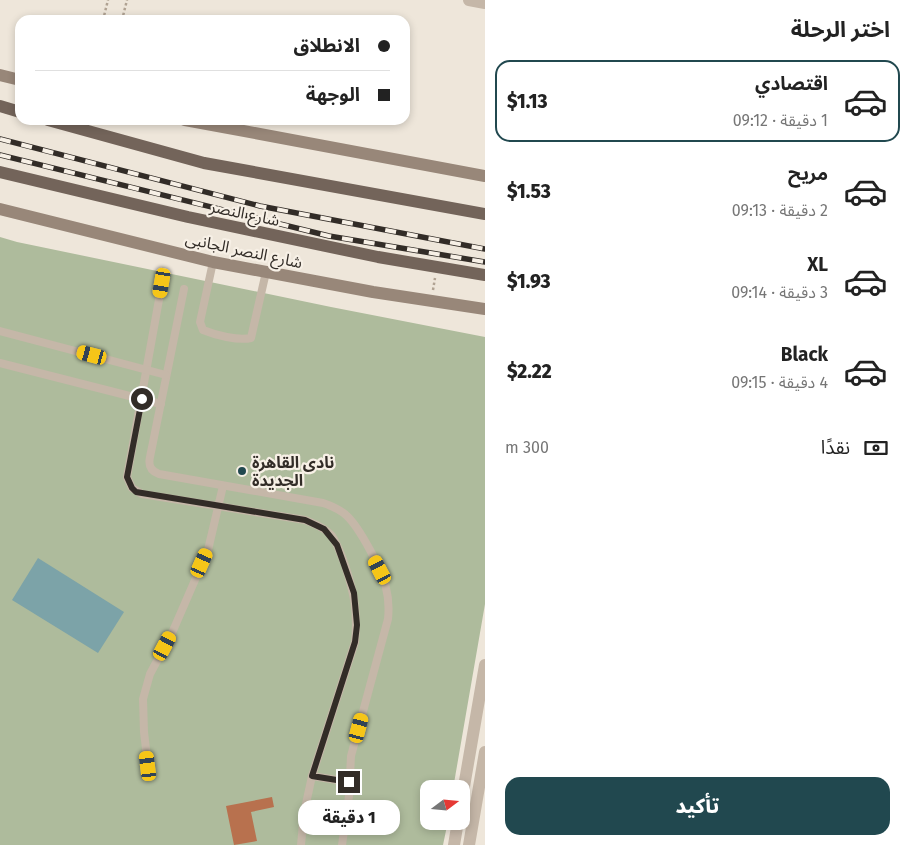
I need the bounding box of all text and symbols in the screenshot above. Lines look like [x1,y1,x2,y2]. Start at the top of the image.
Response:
text: اختر الرحلة [791,16,890,43]
text: الانطلاق [294,34,360,57]
text: اقتصادي [755,72,828,95]
icon: car [843,79,888,124]
text: الوجهة [306,83,360,106]
text: $1.13 [507,90,547,113]
text: 1 دقيقة · 09:12 [733,111,828,130]
text: مريح [788,162,828,185]
icon: car [843,169,888,214]
text: $1.53 [507,180,551,203]
street label: شارع النصر [207,197,281,233]
text: 2 دقيقة · 09:13 [732,201,828,220]
street label: شارع النصر الجانبى [183,229,304,275]
text: XL [807,253,828,276]
icon: car [843,259,888,304]
car [152,267,171,299]
text: $1.93 [507,270,550,293]
text: 3 دقيقة · 09:14 [731,283,828,302]
text: Black [781,343,828,366]
car [75,344,108,366]
icon: car [843,349,888,394]
text: $2.22 [507,360,552,383]
text: 4 دقيقة · 09:15 [731,373,828,392]
route start [131,388,153,410]
icon: cash [862,434,890,462]
text: نقدًا [821,436,850,459]
text: 300 m [505,438,549,457]
place label: نادى القاهرة الجديدة [252,453,334,490]
marker: نادى القاهرة الجديدة [236,465,248,477]
car [189,546,214,580]
car [366,553,393,587]
car [151,629,178,663]
car [347,712,370,744]
car [138,750,157,782]
route end [338,771,360,793]
button: تأكيد [505,777,890,835]
north arrow [420,780,470,830]
map controls [420,780,470,830]
callout: 1 دقيقة [298,800,400,834]
text: 1 دقيقة [322,808,376,827]

